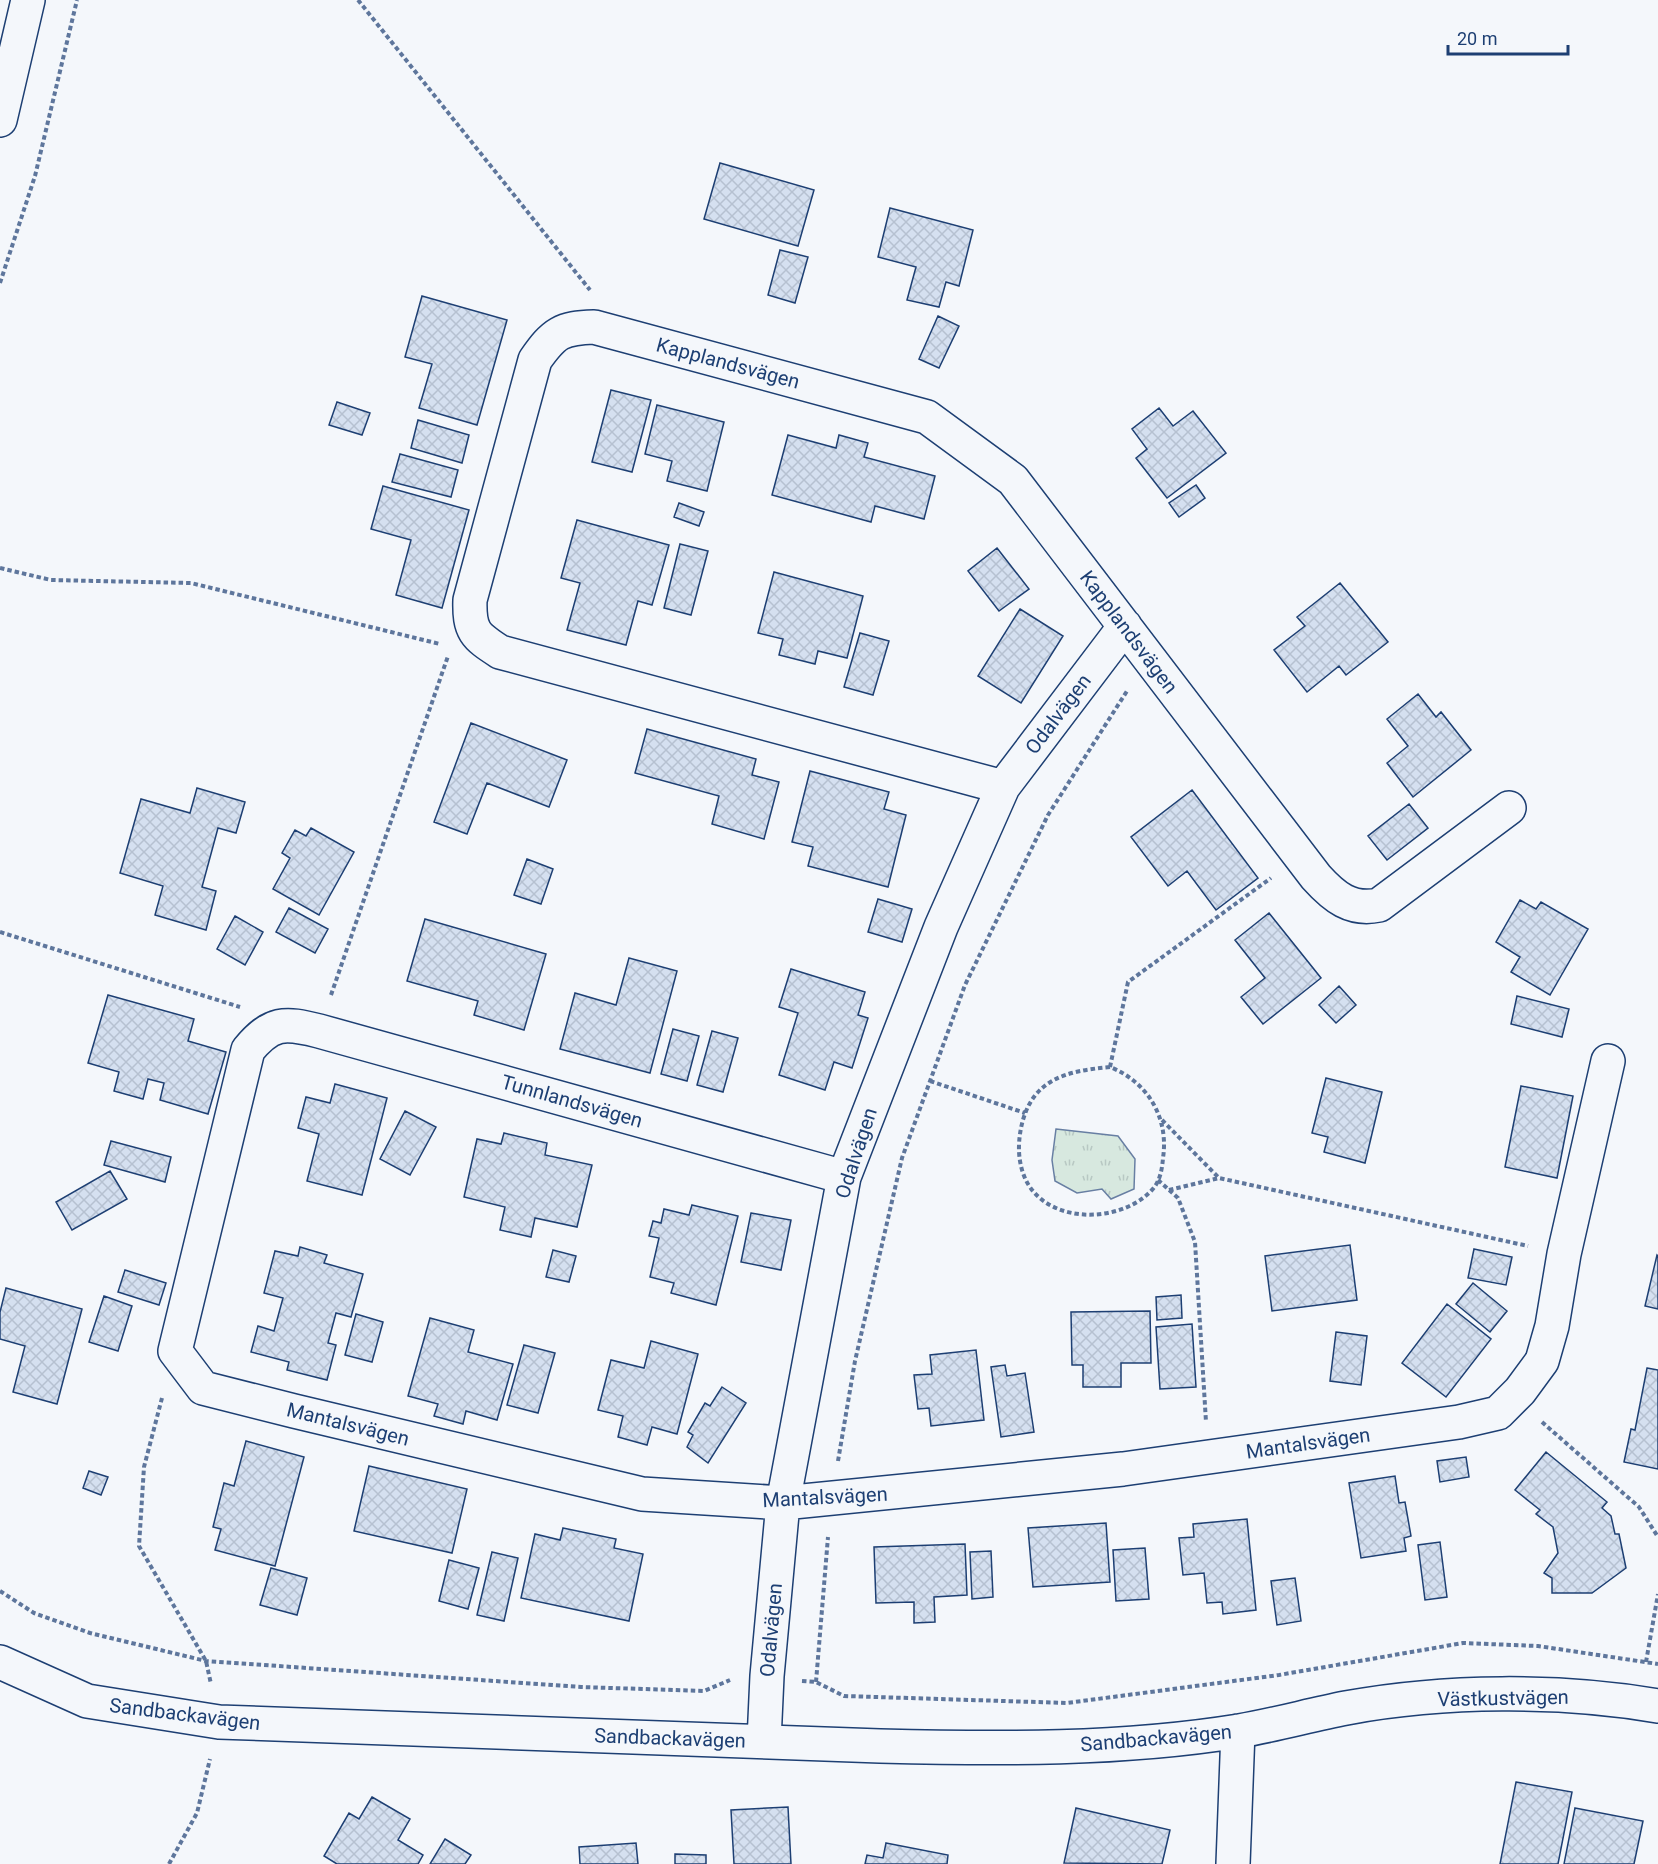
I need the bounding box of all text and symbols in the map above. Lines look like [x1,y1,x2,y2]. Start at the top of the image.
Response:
scale bar [1448,18,1568,56]
text: 20 m [1457,28,1497,49]
street label: Kapplandsvägen [654,332,802,394]
street label: Kapplandsvägen [1075,566,1183,698]
street label: Odalvägen [1020,669,1096,759]
street label: Tunnlandsvägen [499,1069,645,1133]
street label: Odalvägen [830,1105,882,1201]
street label: Mantalsvägen [284,1397,412,1451]
street label: Mantalsvägen [1244,1422,1372,1464]
street label: Mantalsvägen [762,1482,888,1512]
street label: Odalvägen [755,1582,787,1678]
street label: Västkustvägen [1437,1685,1569,1711]
street label: Sandbackavägen [108,1693,262,1735]
street label: Sandbackavägen [1079,1719,1233,1757]
street label: Sandbackavägen [594,1723,746,1753]

